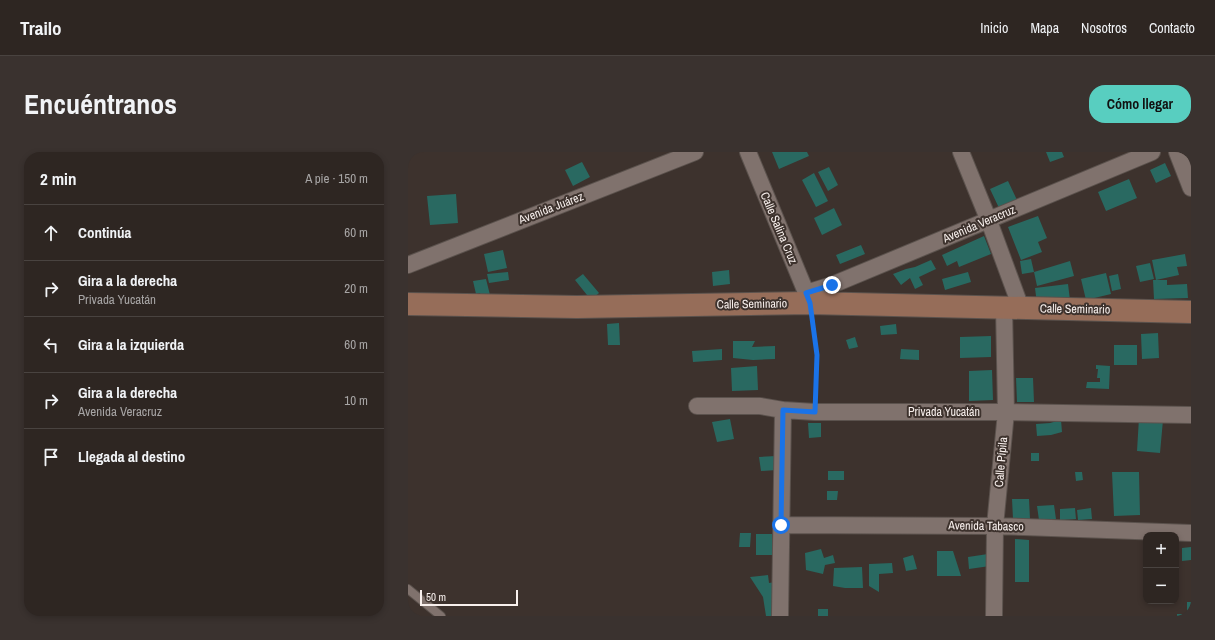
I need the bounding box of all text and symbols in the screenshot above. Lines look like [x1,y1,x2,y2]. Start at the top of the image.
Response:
text: Trailo [20,15,62,41]
text: Inicio [980,19,1008,37]
text: Mapa [1030,19,1059,37]
text: Nosotros [1081,19,1127,37]
text: Contacto [1149,19,1195,37]
text: Encuéntranos [24,85,177,123]
button: Cómo llegar [1089,85,1191,123]
text: 2 min [40,167,76,190]
text: A pie · 150 m [305,170,368,187]
street label: Avenida Juárez [515,188,586,228]
street label: Calle Salina Cruz [757,190,801,266]
street label: Avenida Veracruz [939,201,1018,247]
icon: ahead [40,222,62,244]
text: Continúa [78,222,131,243]
text: 60 m [344,224,368,241]
text: Gira a la derecha [78,270,177,291]
route end [823,276,841,294]
icon: right [40,278,62,300]
text: 20 m [344,280,368,297]
text: Privada Yucatán [78,291,156,308]
street label: Calle Seminario [717,295,787,313]
street label: Calle Seminario [1040,300,1110,318]
icon: left [40,334,62,356]
text: Gira a la izquierda [78,334,184,355]
text: 60 m [344,336,368,353]
text: Gira a la derecha [78,382,177,403]
icon: right [40,390,62,412]
text: 10 m [344,392,368,409]
text: Avenida Veracruz [78,403,162,420]
street label: Privada Yucatán [908,404,980,420]
street label: Calle Pípila [991,436,1011,488]
icon: arrive [40,446,62,468]
text: Llegada al destino [78,446,185,467]
route start [772,516,790,534]
street label: Avenida Tabasco [947,517,1024,535]
map controls [1143,532,1179,604]
button: + [1143,532,1179,568]
button: − [1143,568,1179,604]
scale bar [420,588,518,607]
text: 50 m [426,590,446,604]

